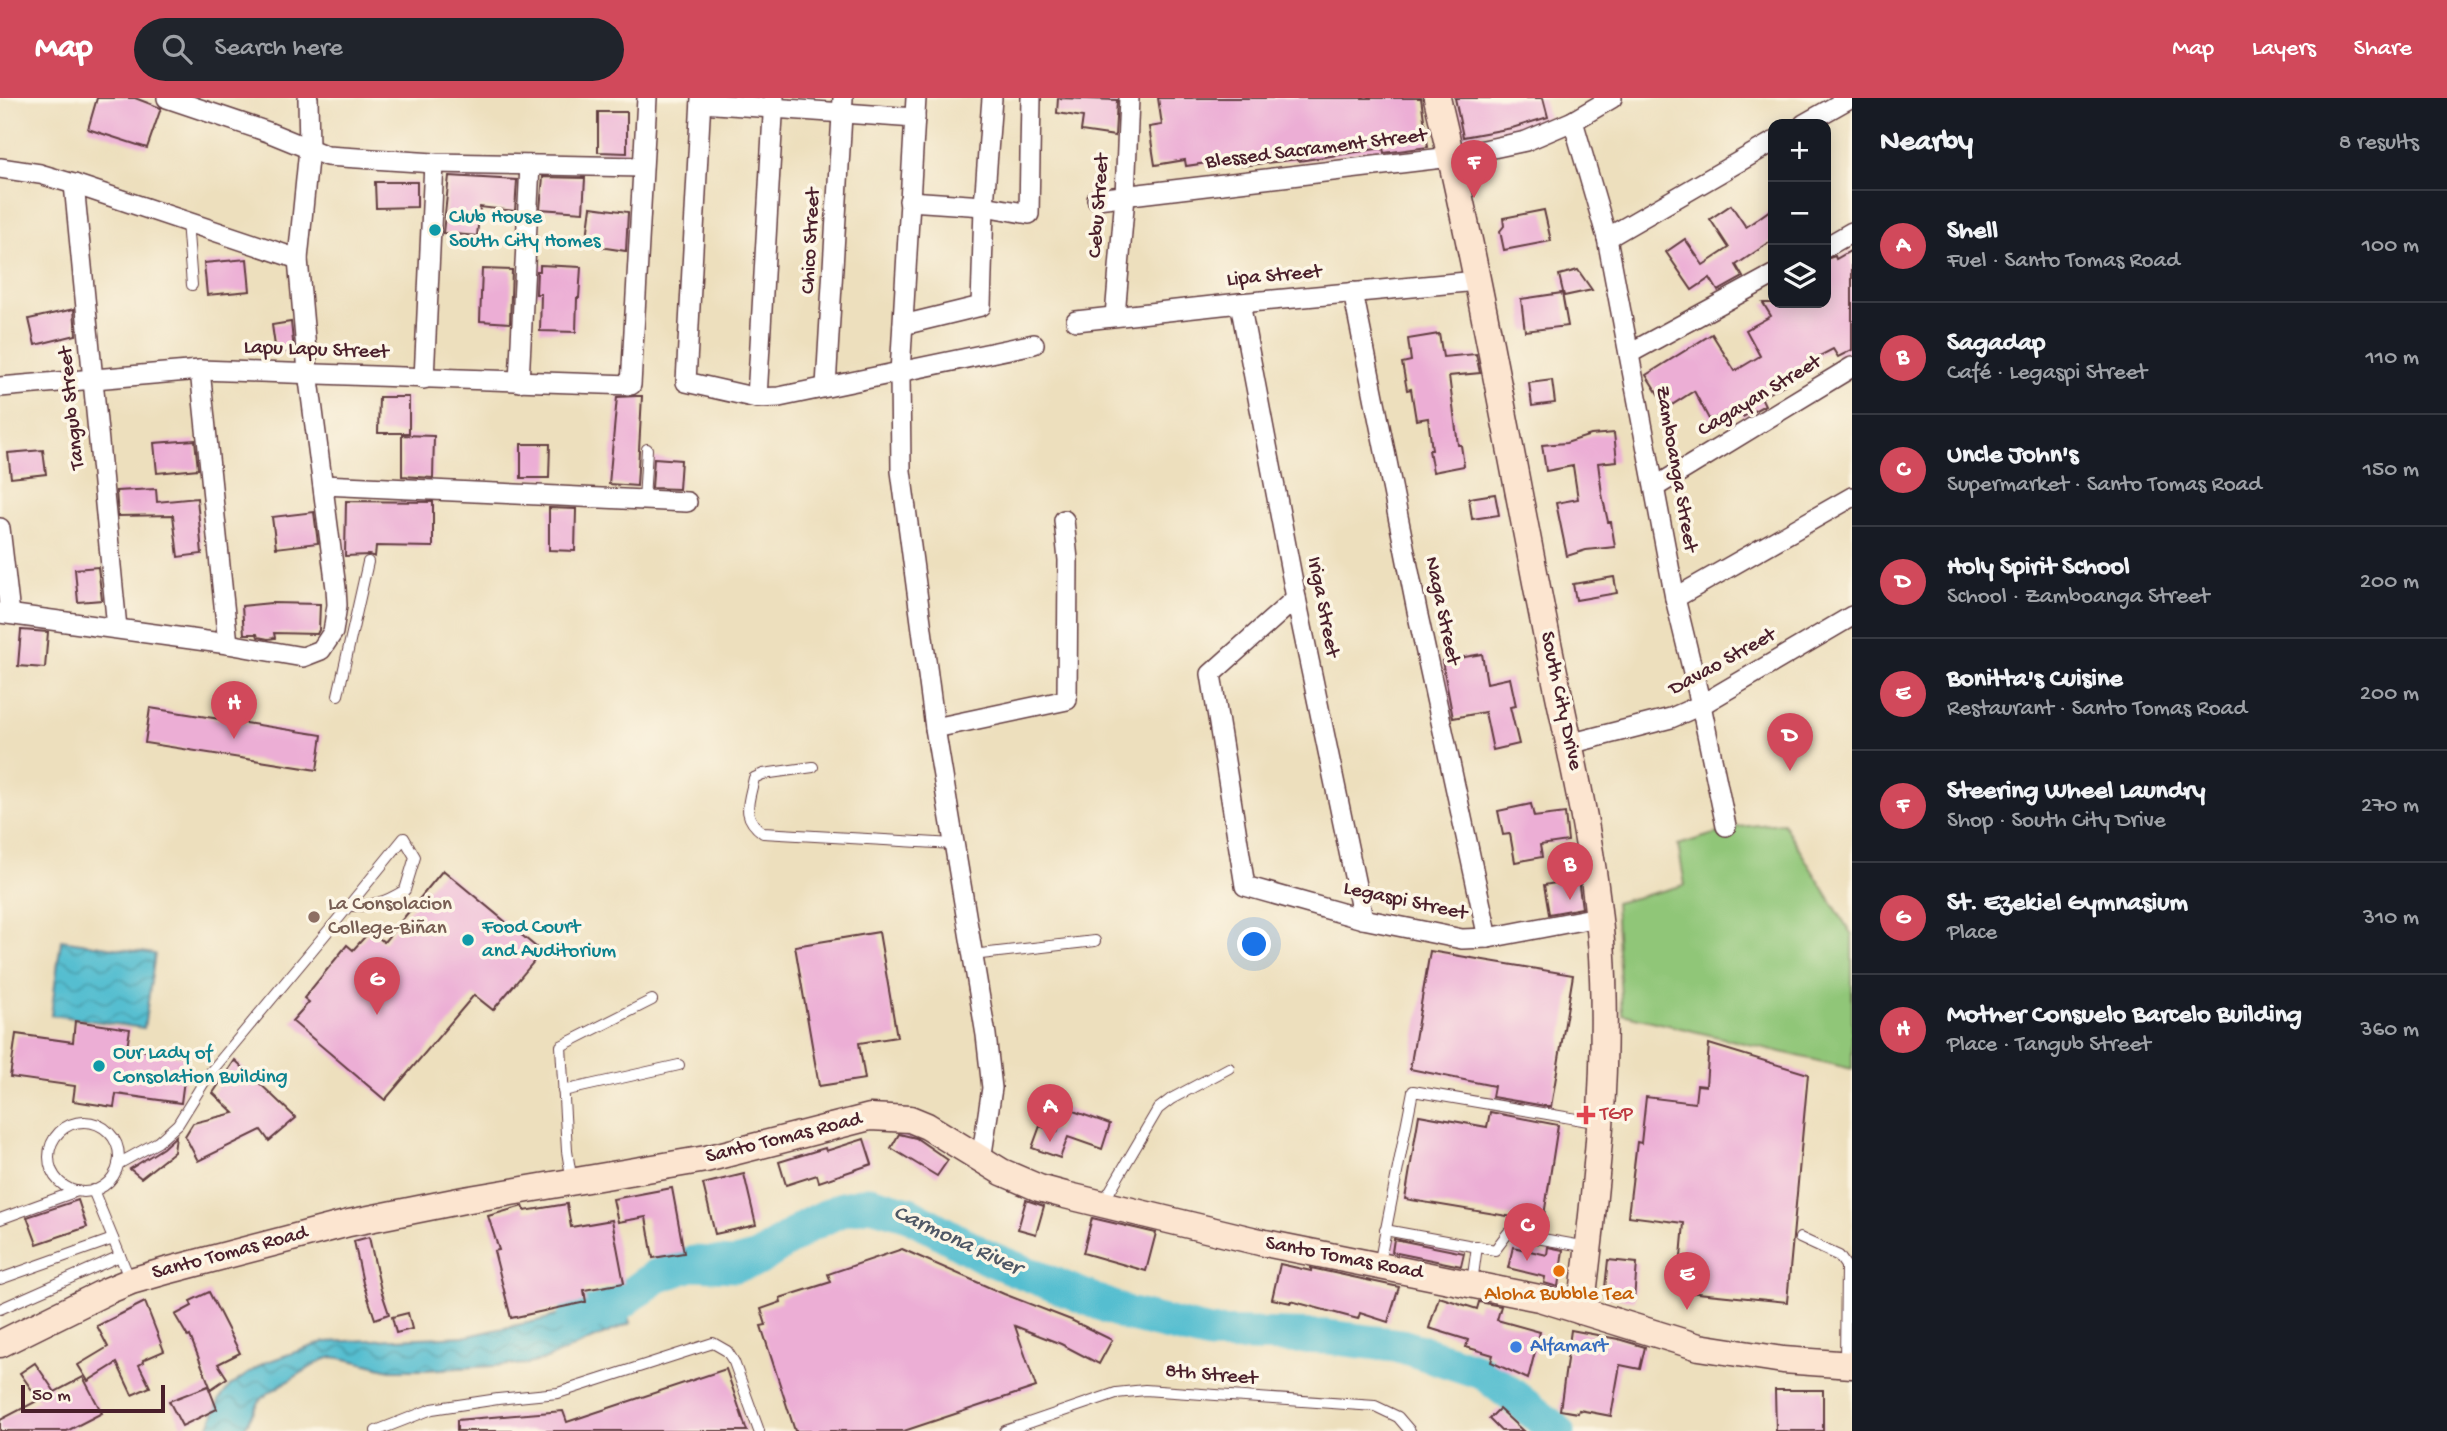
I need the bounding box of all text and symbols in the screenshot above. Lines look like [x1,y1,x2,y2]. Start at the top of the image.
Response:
search box [134,18,624,81]
text: Map [35,30,92,68]
icon: search [158,30,196,68]
text: Search here [214,34,343,65]
text: Map [2172,35,2214,64]
text: Layers [2252,35,2316,64]
text: Share [2354,35,2412,64]
map controls [1768,119,1831,308]
button: + [1768,119,1831,182]
street label: Blessed Sacrament Street [1203,124,1430,176]
text: Nearby [1880,126,1973,161]
text: 8 results [2339,130,2419,157]
pin: F [1451,140,1497,198]
street label: Cebu Street [1084,151,1116,259]
button: − [1768,182,1831,245]
street label: Chico Street [797,185,827,295]
place label: Club House South City Homes [449,206,602,255]
text: Shell [1947,217,1998,248]
marker: Club House South City Homes [427,222,443,238]
text: A [1896,233,1910,260]
text: 100 m [2362,233,2419,260]
button: layers [1768,245,1831,308]
text: Fuel · Santo Tomas Road [1947,248,2180,275]
street label: Lipa Street [1225,260,1325,294]
text: Sagadap [1947,329,2045,360]
street label: Lapu Lapu Street [243,336,391,366]
street label: Tangub Street [54,343,92,472]
text: B [1897,345,1909,372]
text: 110 m [2366,345,2419,372]
street label: Cagayan Street [1694,349,1828,444]
text: Café · Legaspi Street [1947,360,2147,387]
street label: Zamboanga Street [1648,384,1702,556]
text: Uncle John's [1947,441,2078,472]
text: C [1897,457,1909,484]
text: 150 m [2363,457,2419,484]
text: Supermarket · Santo Tomas Road [1947,472,2262,499]
text: Holy Spirit School [1947,553,2130,584]
street label: Iriga Street [1300,555,1344,662]
street label: Naga Street [1417,555,1465,670]
text: D [1896,569,1911,596]
text: 200 m [2360,569,2419,596]
text: School · Zamboanga Street [1947,584,2209,611]
street label: Davao Street [1664,622,1783,704]
street label: South City Drive [1533,629,1587,774]
text: Bonitta's Cuisine [1947,665,2123,696]
pin: H [211,681,257,739]
text: E [1896,681,1910,708]
text: 200 m [2360,681,2419,708]
text: Restaurant · Santo Tomas Road [1947,696,2247,723]
pin: D [1767,713,1813,771]
text: Steering Wheel Laundry [1947,777,2205,808]
text: F [1897,793,1909,820]
text: 270 m [2361,793,2419,820]
text: Shop · South City Drive [1947,808,2166,835]
pin: B [1547,842,1593,900]
street label: Legaspi Street [1341,877,1471,928]
text: St. Ezekiel Gymnasium [1947,889,2188,920]
place label: La Consolacion College-Biñan [328,893,452,942]
text: G [1896,905,1910,932]
text: 310 m [2363,905,2419,932]
marker: La Consolacion College-Biñan [306,909,322,925]
place label: Food Court and Auditorium [481,916,616,965]
text: Place [1947,920,1997,947]
your location [1237,927,1271,961]
marker: Food Court and Auditorium [460,932,476,948]
pin: G [354,957,400,1015]
text: Mother Consuelo Barcelo Building [1947,1001,2302,1032]
text: H [1896,1017,1910,1044]
text: 360 m [2361,1017,2419,1044]
text: Place · Tangub Street [1947,1032,2151,1059]
place label: Our Lady of Consolation Building [113,1042,288,1091]
marker: Our Lady of Consolation Building [91,1058,107,1074]
pin: A [1027,1084,1073,1142]
place label: TGP [1599,1103,1633,1128]
street label: Santo Tomas Road [703,1107,866,1170]
marker: TGP [1578,1107,1594,1123]
water label: Carmona River [889,1200,1030,1284]
pin: C [1504,1203,1550,1261]
street label: Santo Tomas Road [150,1221,312,1287]
street label: Santo Tomas Road [1263,1231,1427,1287]
pin: E [1664,1252,1710,1310]
marker: Aloha Bubble Tea [1551,1263,1567,1279]
place label: Aloha Bubble Tea [1484,1283,1635,1308]
place label: Alfamart [1530,1335,1610,1360]
marker: Alfamart [1508,1339,1524,1355]
street label: 8th Street [1164,1360,1260,1393]
scale bar [21,1382,164,1414]
text: 50 m [32,1385,71,1408]

